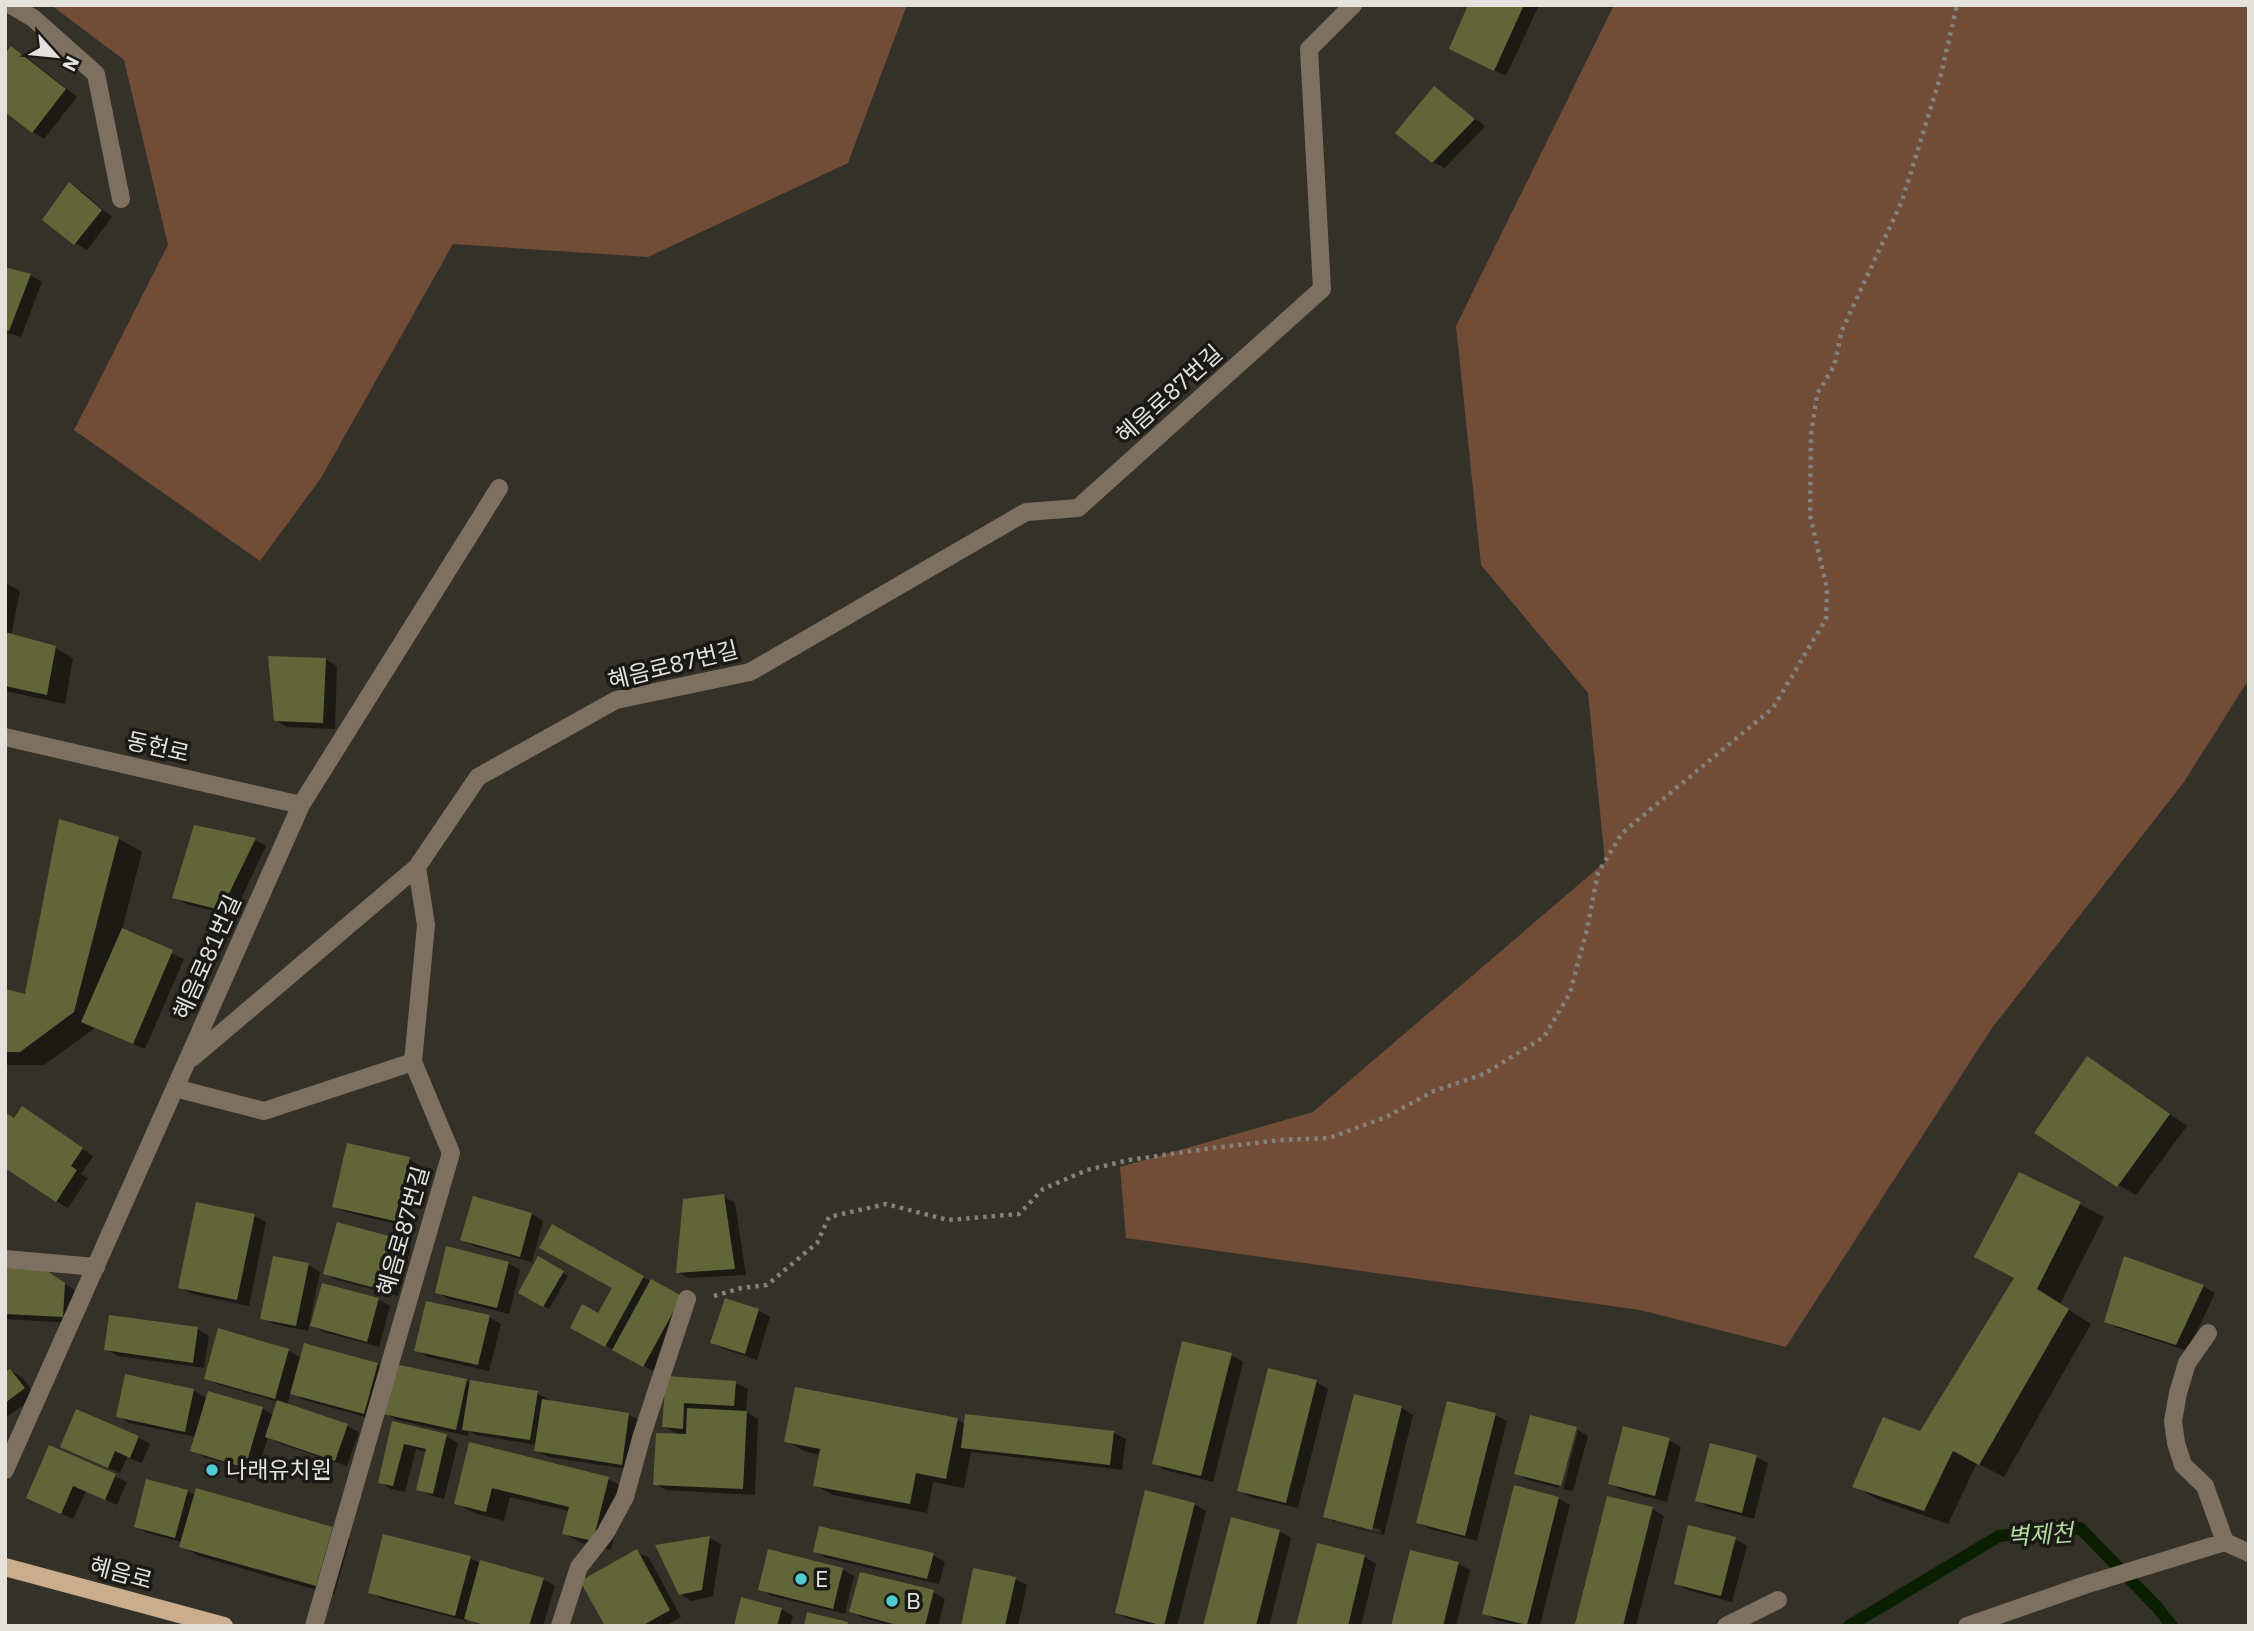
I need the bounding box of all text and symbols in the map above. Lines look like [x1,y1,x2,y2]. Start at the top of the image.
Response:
north arrow [21,21,91,91]
text: N [57,52,85,75]
street label: 혜음로87번길 [1109,337,1228,449]
street label: 혜음로87번길 [604,633,741,695]
street label: 동헌로 [124,724,193,768]
street label: 혜음로81번길 [165,890,247,1024]
street label: 혜음로87번길 [369,1162,435,1299]
place label: 나래유치원 [226,1454,332,1484]
marker: 나래유치원 [204,1462,220,1478]
water label: 벽제천 [2006,1516,2077,1552]
street label: 혜음로 [87,1549,156,1595]
place label: E [815,1563,828,1593]
marker: E [793,1571,809,1587]
place label: B [906,1585,921,1615]
marker: B [884,1593,900,1609]

